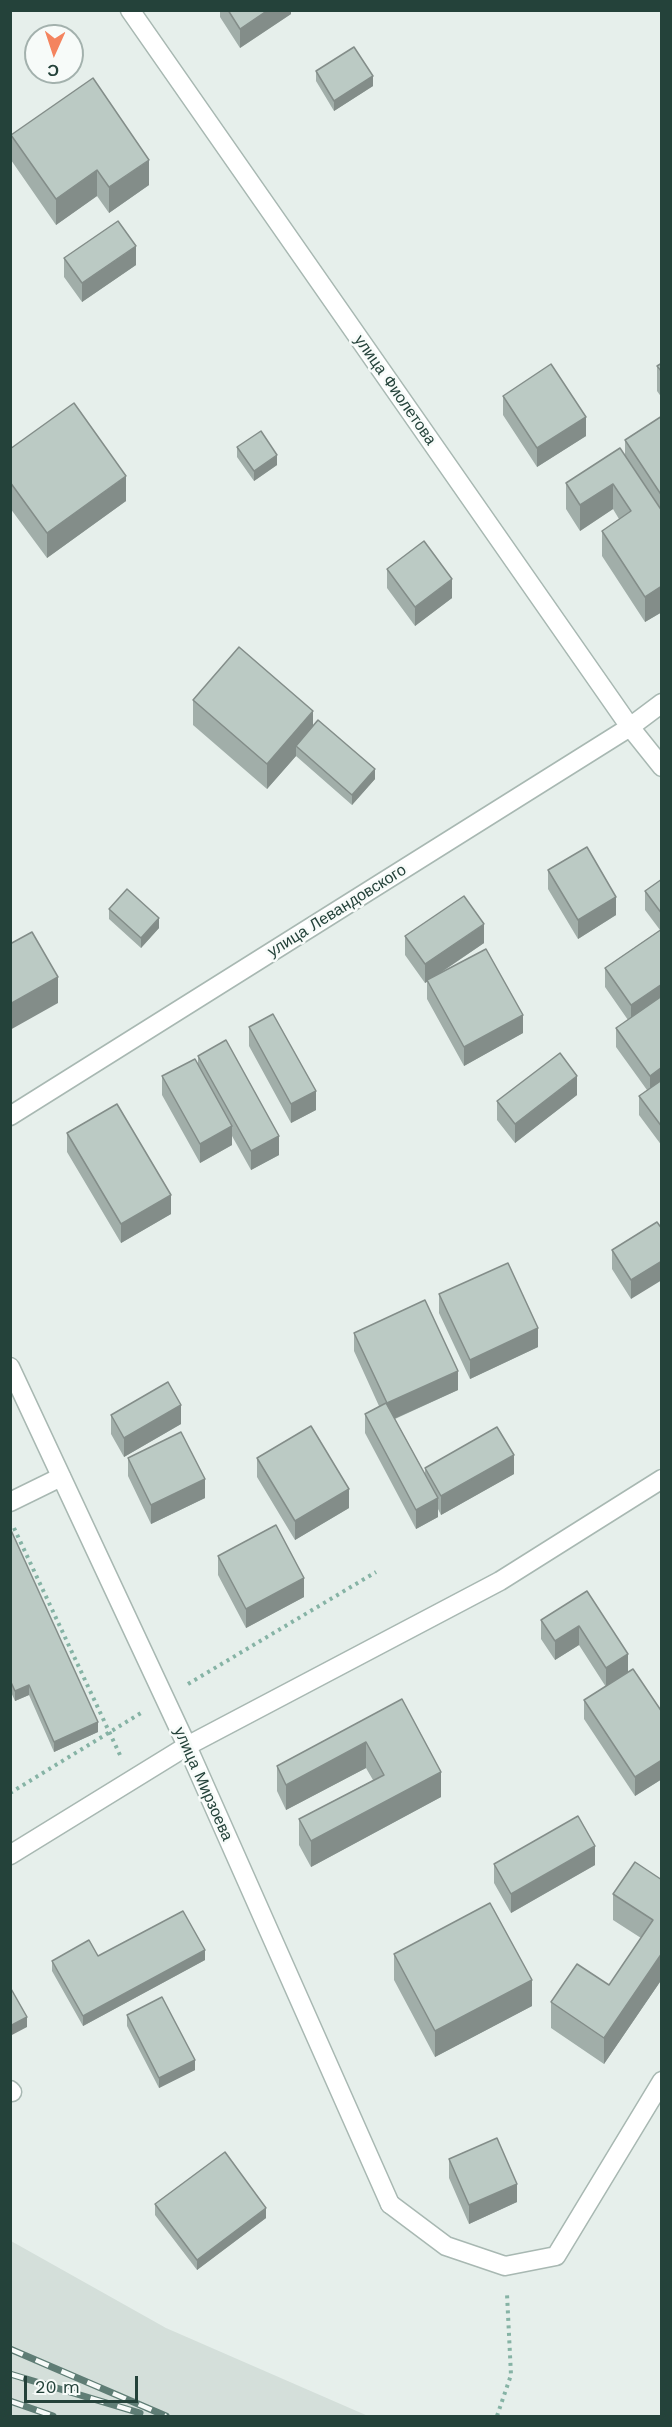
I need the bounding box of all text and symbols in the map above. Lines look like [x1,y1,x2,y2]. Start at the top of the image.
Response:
north arrow [24,24,84,84]
text: С [47,61,59,80]
street label: улица Фиолетова [350,331,440,449]
street label: улица Левандовского [264,860,410,962]
street label: улица Мирзоева [169,1724,237,1844]
scale bar [27,2364,141,2402]
text: 20 m [35,2376,80,2397]

